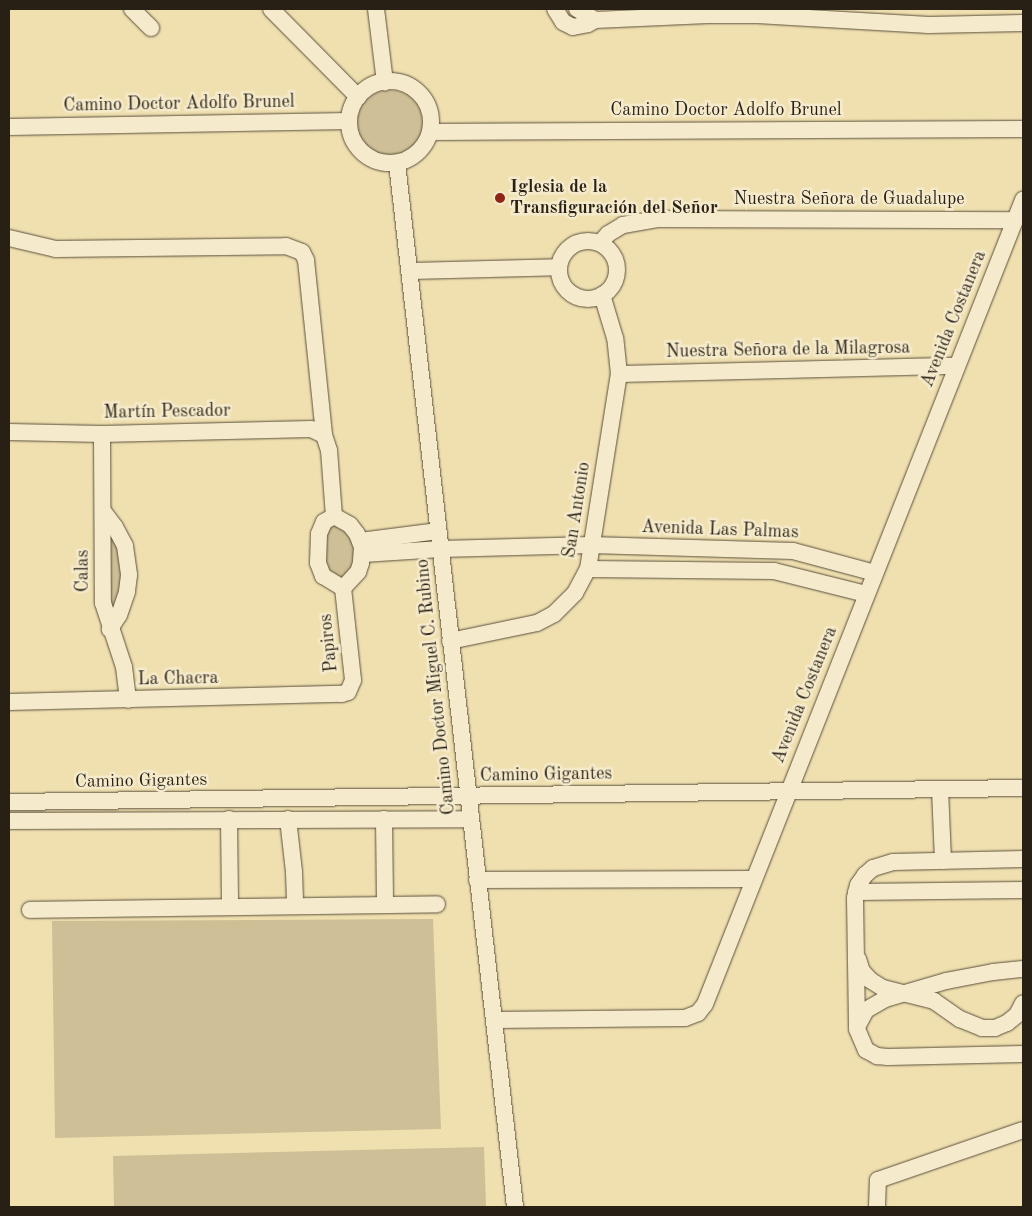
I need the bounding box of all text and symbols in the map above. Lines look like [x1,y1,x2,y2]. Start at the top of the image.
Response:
street label: Camino Doctor Adolfo Brunel [63,91,295,117]
street label: Camino Doctor Adolfo Brunel [610,99,842,121]
place label: Iglesia de la Transfiguración del Señor [510,177,718,220]
street label: Nuestra Señora de Guadalupe [733,188,965,210]
marker: Iglesia de la Transfiguración del Señor [494,192,506,204]
street label: Avenida Costanera [917,247,991,391]
street label: Nuestra Señora de la Milagrosa [666,337,910,363]
street label: Martín Pescador [103,400,231,424]
street label: San Antonio [559,460,595,560]
street label: Avenida Las Palmas [641,516,799,544]
street label: Calas [72,550,94,592]
street label: Camino Doctor Miguel C. Rubino [412,558,460,816]
street label: Papiros [315,613,343,673]
street label: Avenida Costanera [768,623,842,767]
street label: La Chacra [137,667,219,691]
street label: Camino Gigantes [480,763,612,787]
street label: Camino Gigantes [75,769,207,793]

